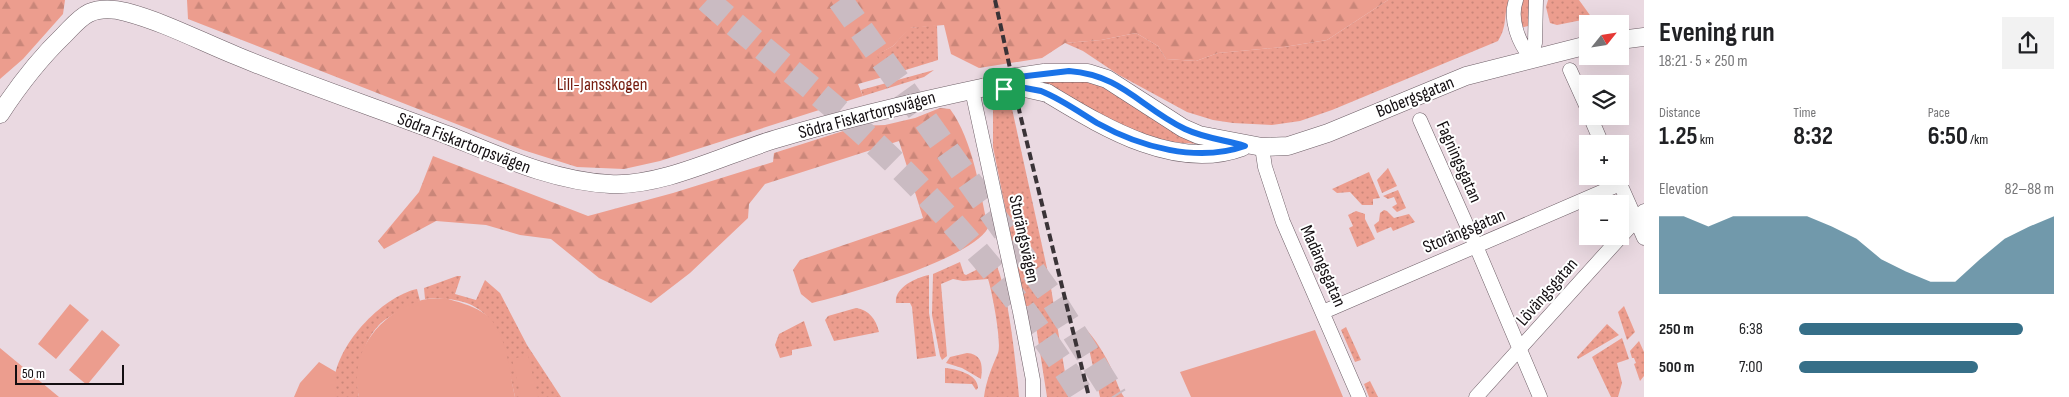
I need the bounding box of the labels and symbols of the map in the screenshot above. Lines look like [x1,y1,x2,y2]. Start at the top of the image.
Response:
north arrow [1579,15,1629,65]
pin [983,68,1025,110]
street label: Bobergsgatan [1373,72,1457,122]
park label: Lill-Jansskogen [557,74,647,95]
street label: Södra Fiskartorpsvägen [796,87,938,143]
street label: Södra Fiskartorpsvägen [394,108,534,178]
street label: Fagningsgatan [1432,118,1486,206]
street label: Storängsvägen [1004,193,1044,285]
street label: Storängsgatan [1420,204,1508,258]
street label: Madängsgatan [1296,222,1350,310]
street label: Lövängsgatan [1512,254,1582,330]
scale bar [15,362,124,385]

